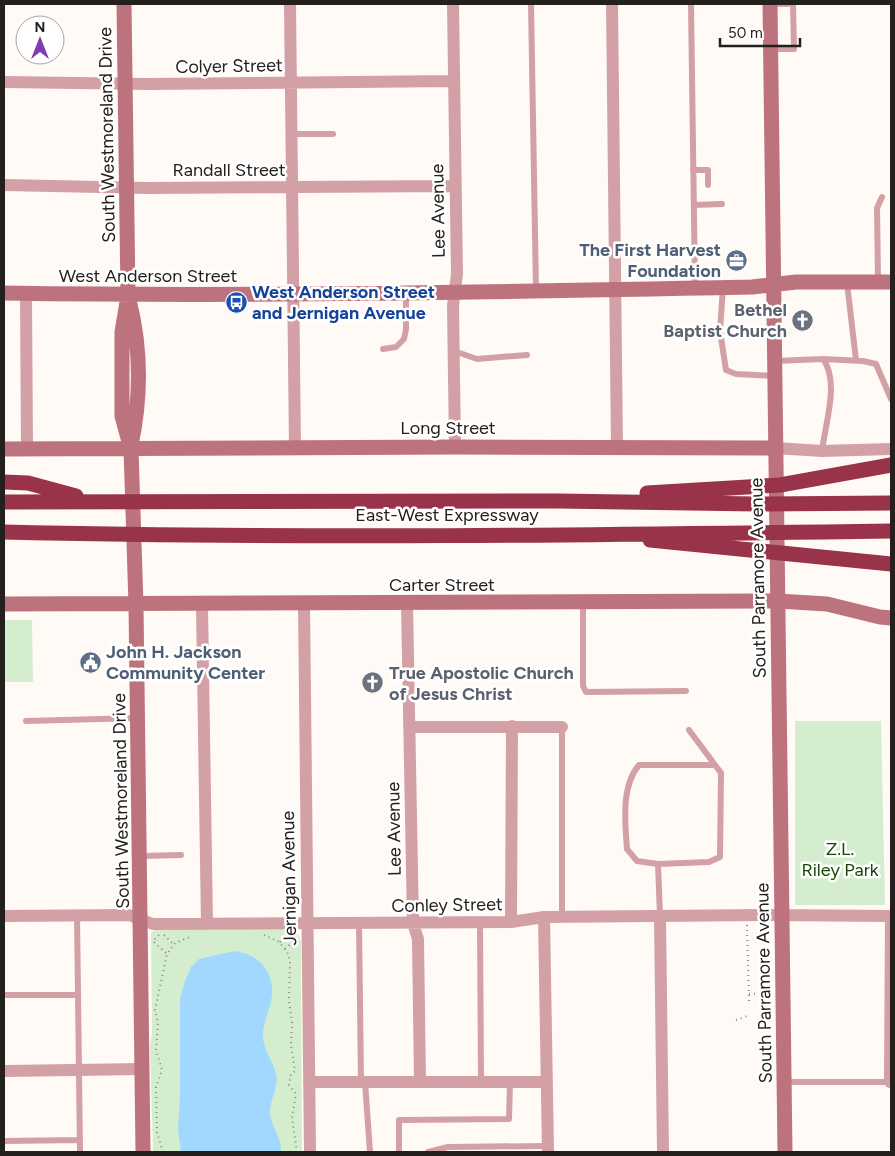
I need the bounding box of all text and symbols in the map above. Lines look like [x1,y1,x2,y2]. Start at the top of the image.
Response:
north arrow [15,15,65,65]
scale bar [720,15,800,47]
text: N [35,19,45,36]
text: 50 m [728,24,763,42]
street label: South Westmoreland Drive [94,27,120,243]
street label: Colyer Street [175,54,283,78]
street label: Randall Street [173,159,286,181]
street label: Lee Avenue [426,163,450,258]
place label: The First Harvest Foundation [579,239,721,282]
office icon: The First Harvest Foundation [725,248,749,272]
street label: West Anderson Street [59,265,237,287]
place label: West Anderson Street and Jernigan Avenue [252,281,435,324]
bus stop icon: West Anderson Street and Jernigan Avenue [224,290,248,314]
place label: Bethel Baptist Church [663,299,787,342]
church icon: Bethel Baptist Church [791,308,815,332]
street label: Long Street [400,417,496,439]
street label: South Parramore Avenue [745,477,771,678]
street label: East-West Expressway [355,504,539,526]
street label: Carter Street [389,574,495,596]
place label: John H. Jackson Community Center [106,641,265,684]
public building icon: John H. Jackson Community Center [78,650,102,674]
place label: True Apostolic Church of Jesus Christ [389,662,574,705]
church icon: True Apostolic Church of Jesus Christ [361,671,385,695]
street label: South Westmoreland Drive [108,693,134,909]
street label: Lee Avenue [382,781,406,876]
street label: Jernigan Avenue [277,810,301,945]
park label: Z.L. Riley Park [801,838,879,881]
street label: South Parramore Avenue [751,882,777,1083]
street label: Conley Street [391,893,503,917]

